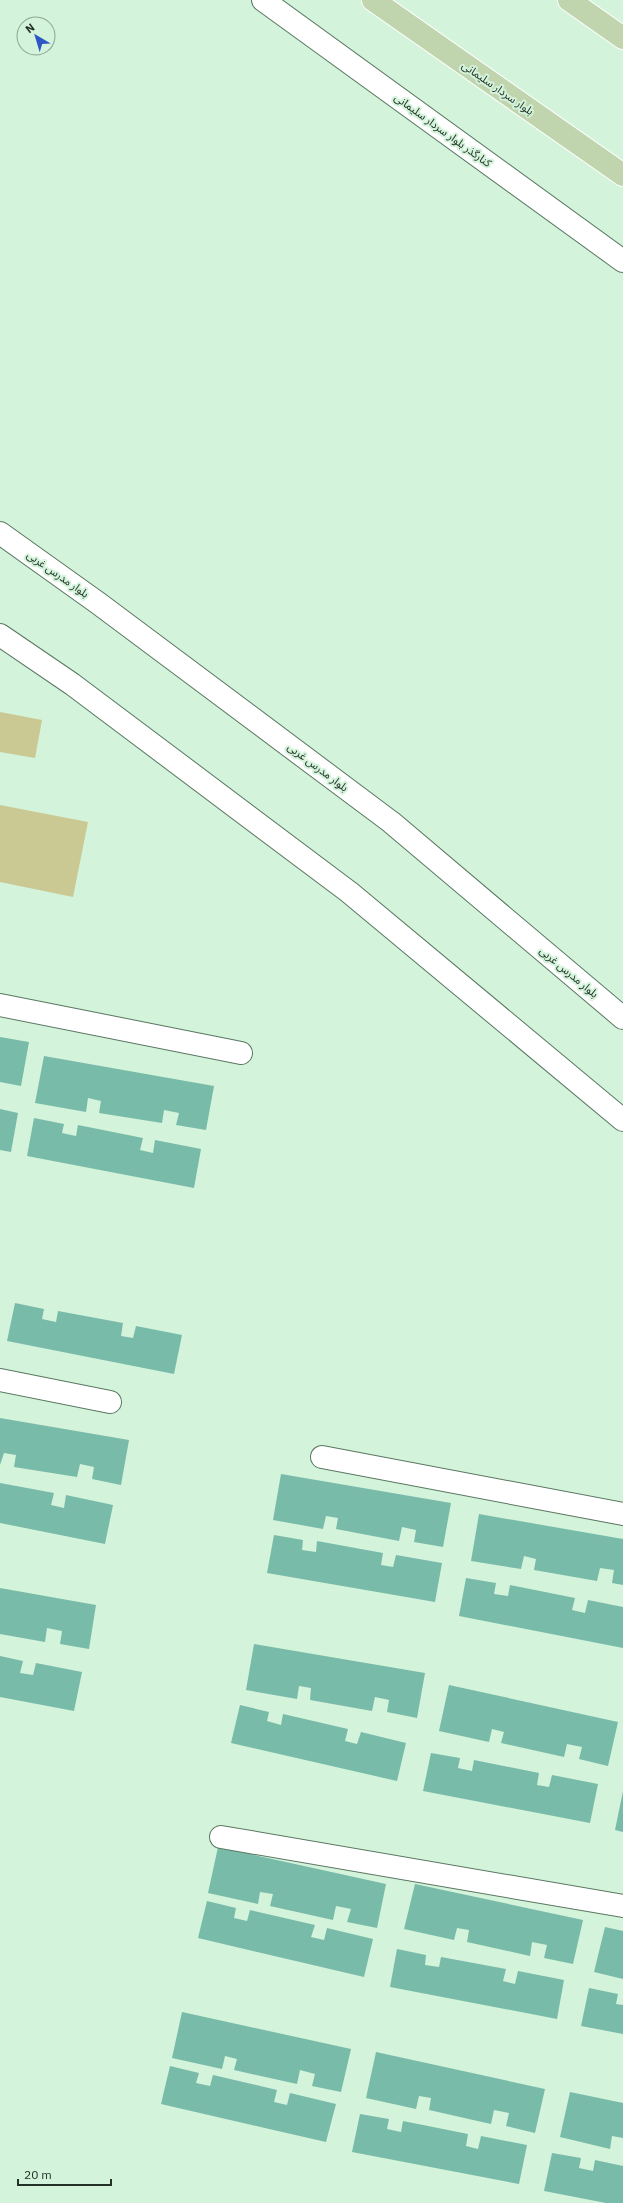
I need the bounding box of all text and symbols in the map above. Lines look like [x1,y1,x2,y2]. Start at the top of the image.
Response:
north arrow [16,16,56,56]
text: N [22,20,37,36]
street label: بلوار سردار سلیمانی [459,58,537,118]
street label: کنارگذر بلوار سردار سلیمانی [392,90,495,170]
street label: بلوار مدرس غربی [24,547,92,601]
street label: بلوار مدرس غربی [285,740,351,794]
street label: بلوار مدرس غربی [537,943,601,1001]
scale bar [18,2161,111,2187]
text: 20 m [24,2167,52,2182]

